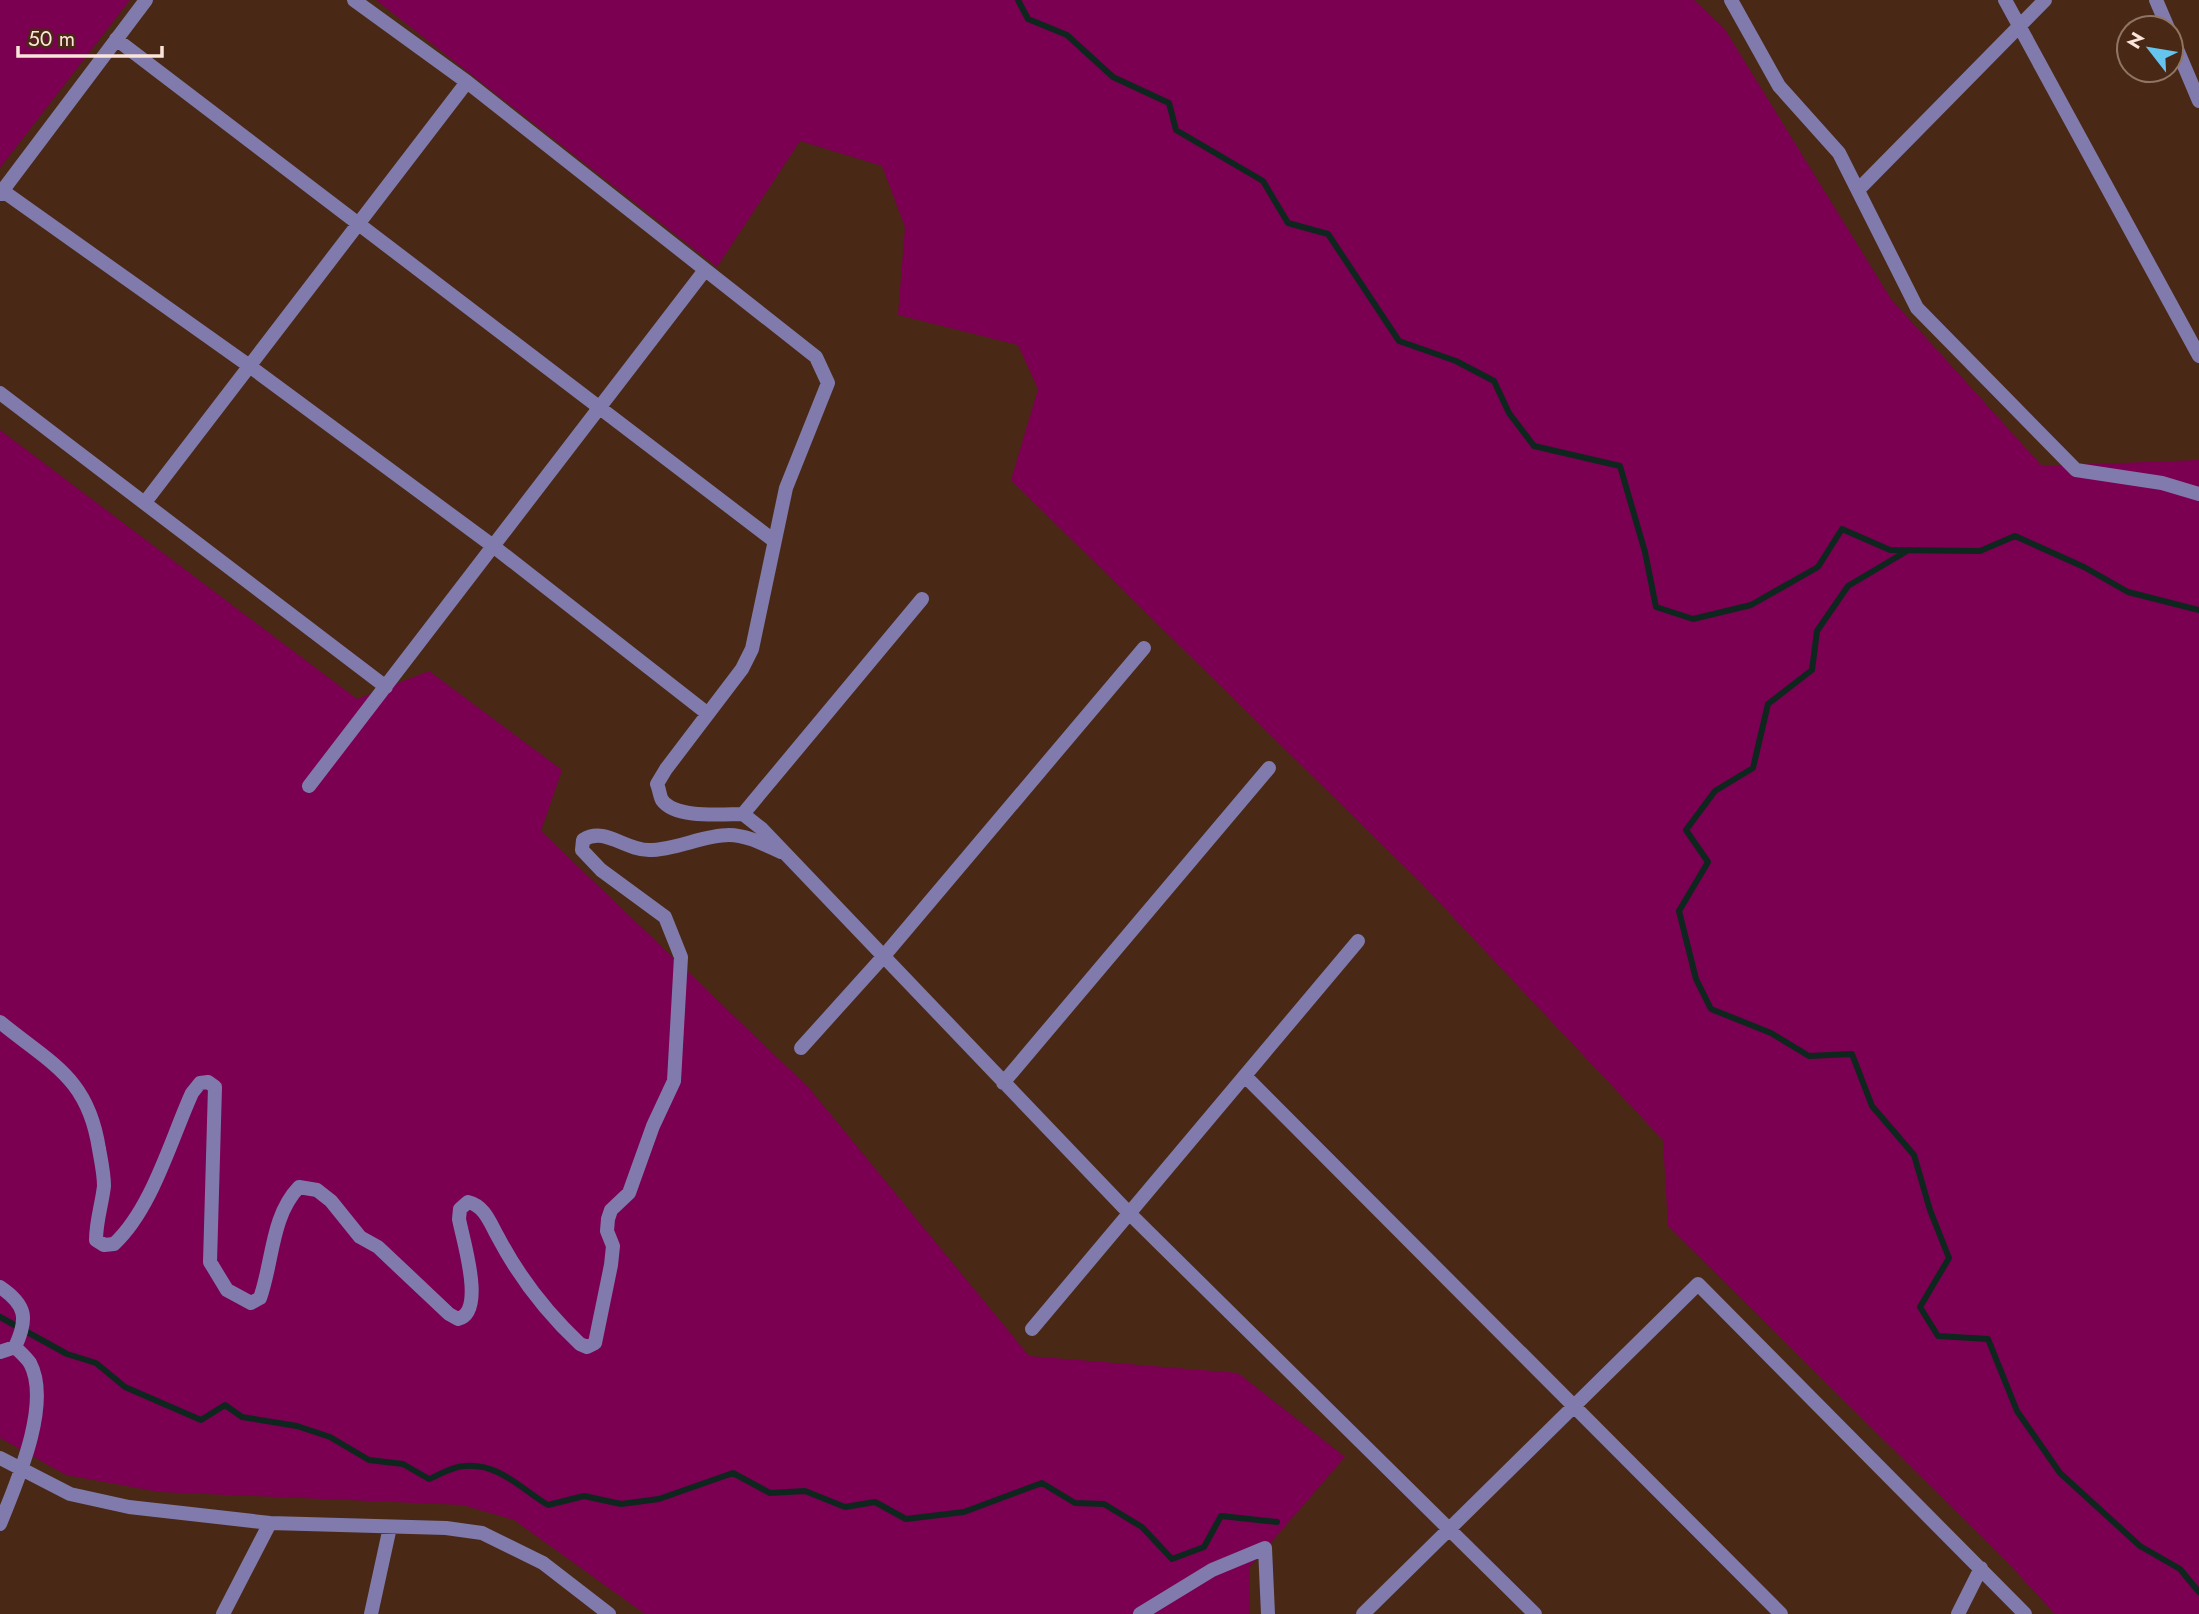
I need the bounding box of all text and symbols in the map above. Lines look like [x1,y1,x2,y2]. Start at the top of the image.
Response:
scale bar [18,14,161,58]
north arrow [2115,14,2185,84]
text: 50 m [28,24,75,54]
text: N [2120,27,2151,54]

